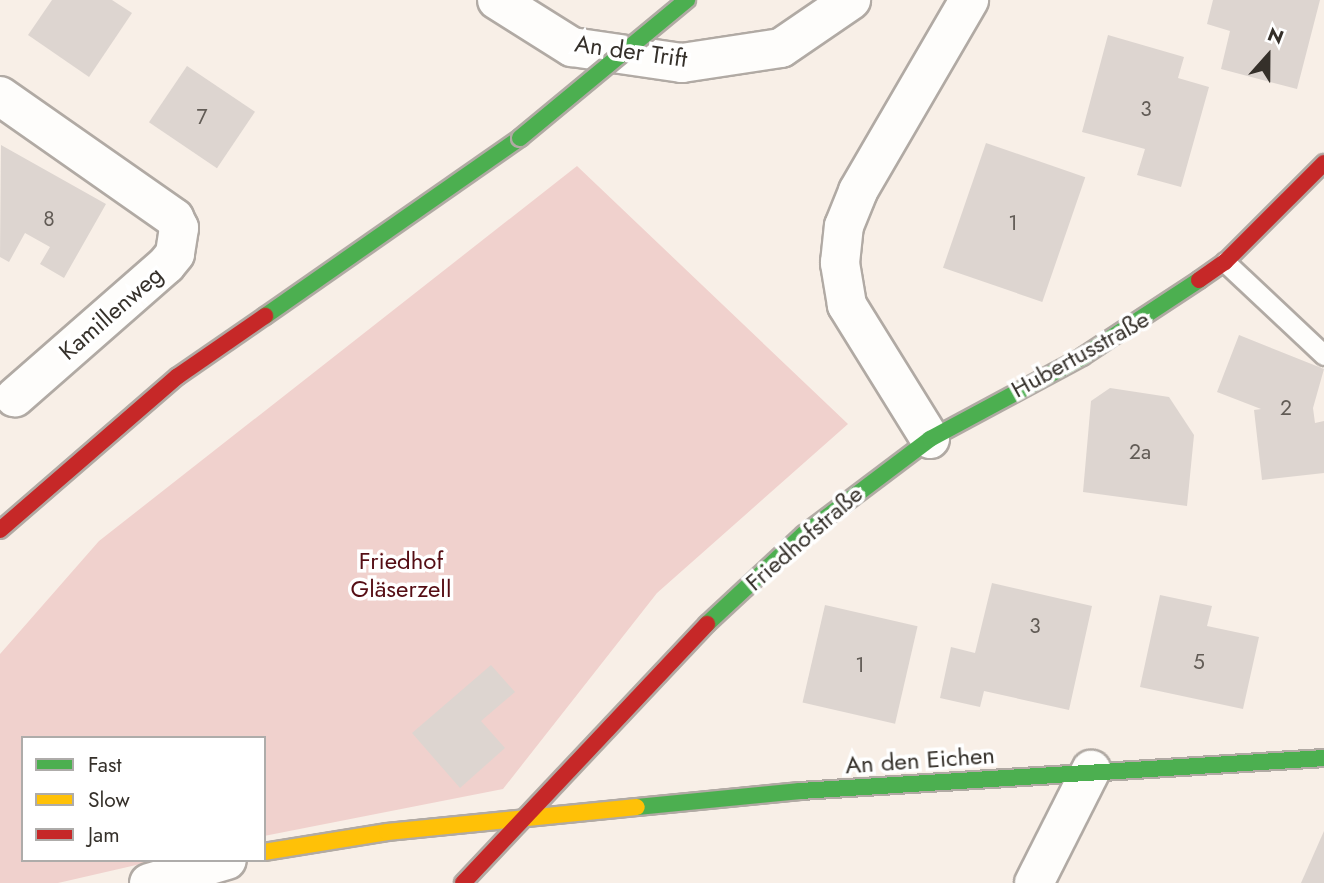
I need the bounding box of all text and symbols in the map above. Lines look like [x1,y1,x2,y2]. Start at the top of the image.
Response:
north arrow [1233,21,1303,91]
text: N [1264,21,1288,51]
street label: An der Trift [573,29,689,73]
house number: 3 [1140,96,1152,122]
house number: 7 [196,104,208,130]
house number: 8 [43,206,55,232]
house number: 1 [1008,210,1018,236]
street label: Kamillenweg [53,260,169,366]
street label: Hubertusstraße [1006,304,1154,404]
house number: 2 [1280,395,1292,421]
house number: 2a [1129,439,1151,465]
street label: Friedhofstraße [740,479,868,597]
park label: Friedhof Gläserzell [351,547,451,603]
house number: 3 [1029,613,1041,639]
house number: 5 [1193,649,1205,675]
house number: 1 [855,652,865,678]
legend [21,736,266,862]
street label: An den Eichen [844,740,996,780]
text: Fast [88,750,121,780]
text: Slow [88,785,130,815]
text: Jam [88,820,120,850]

